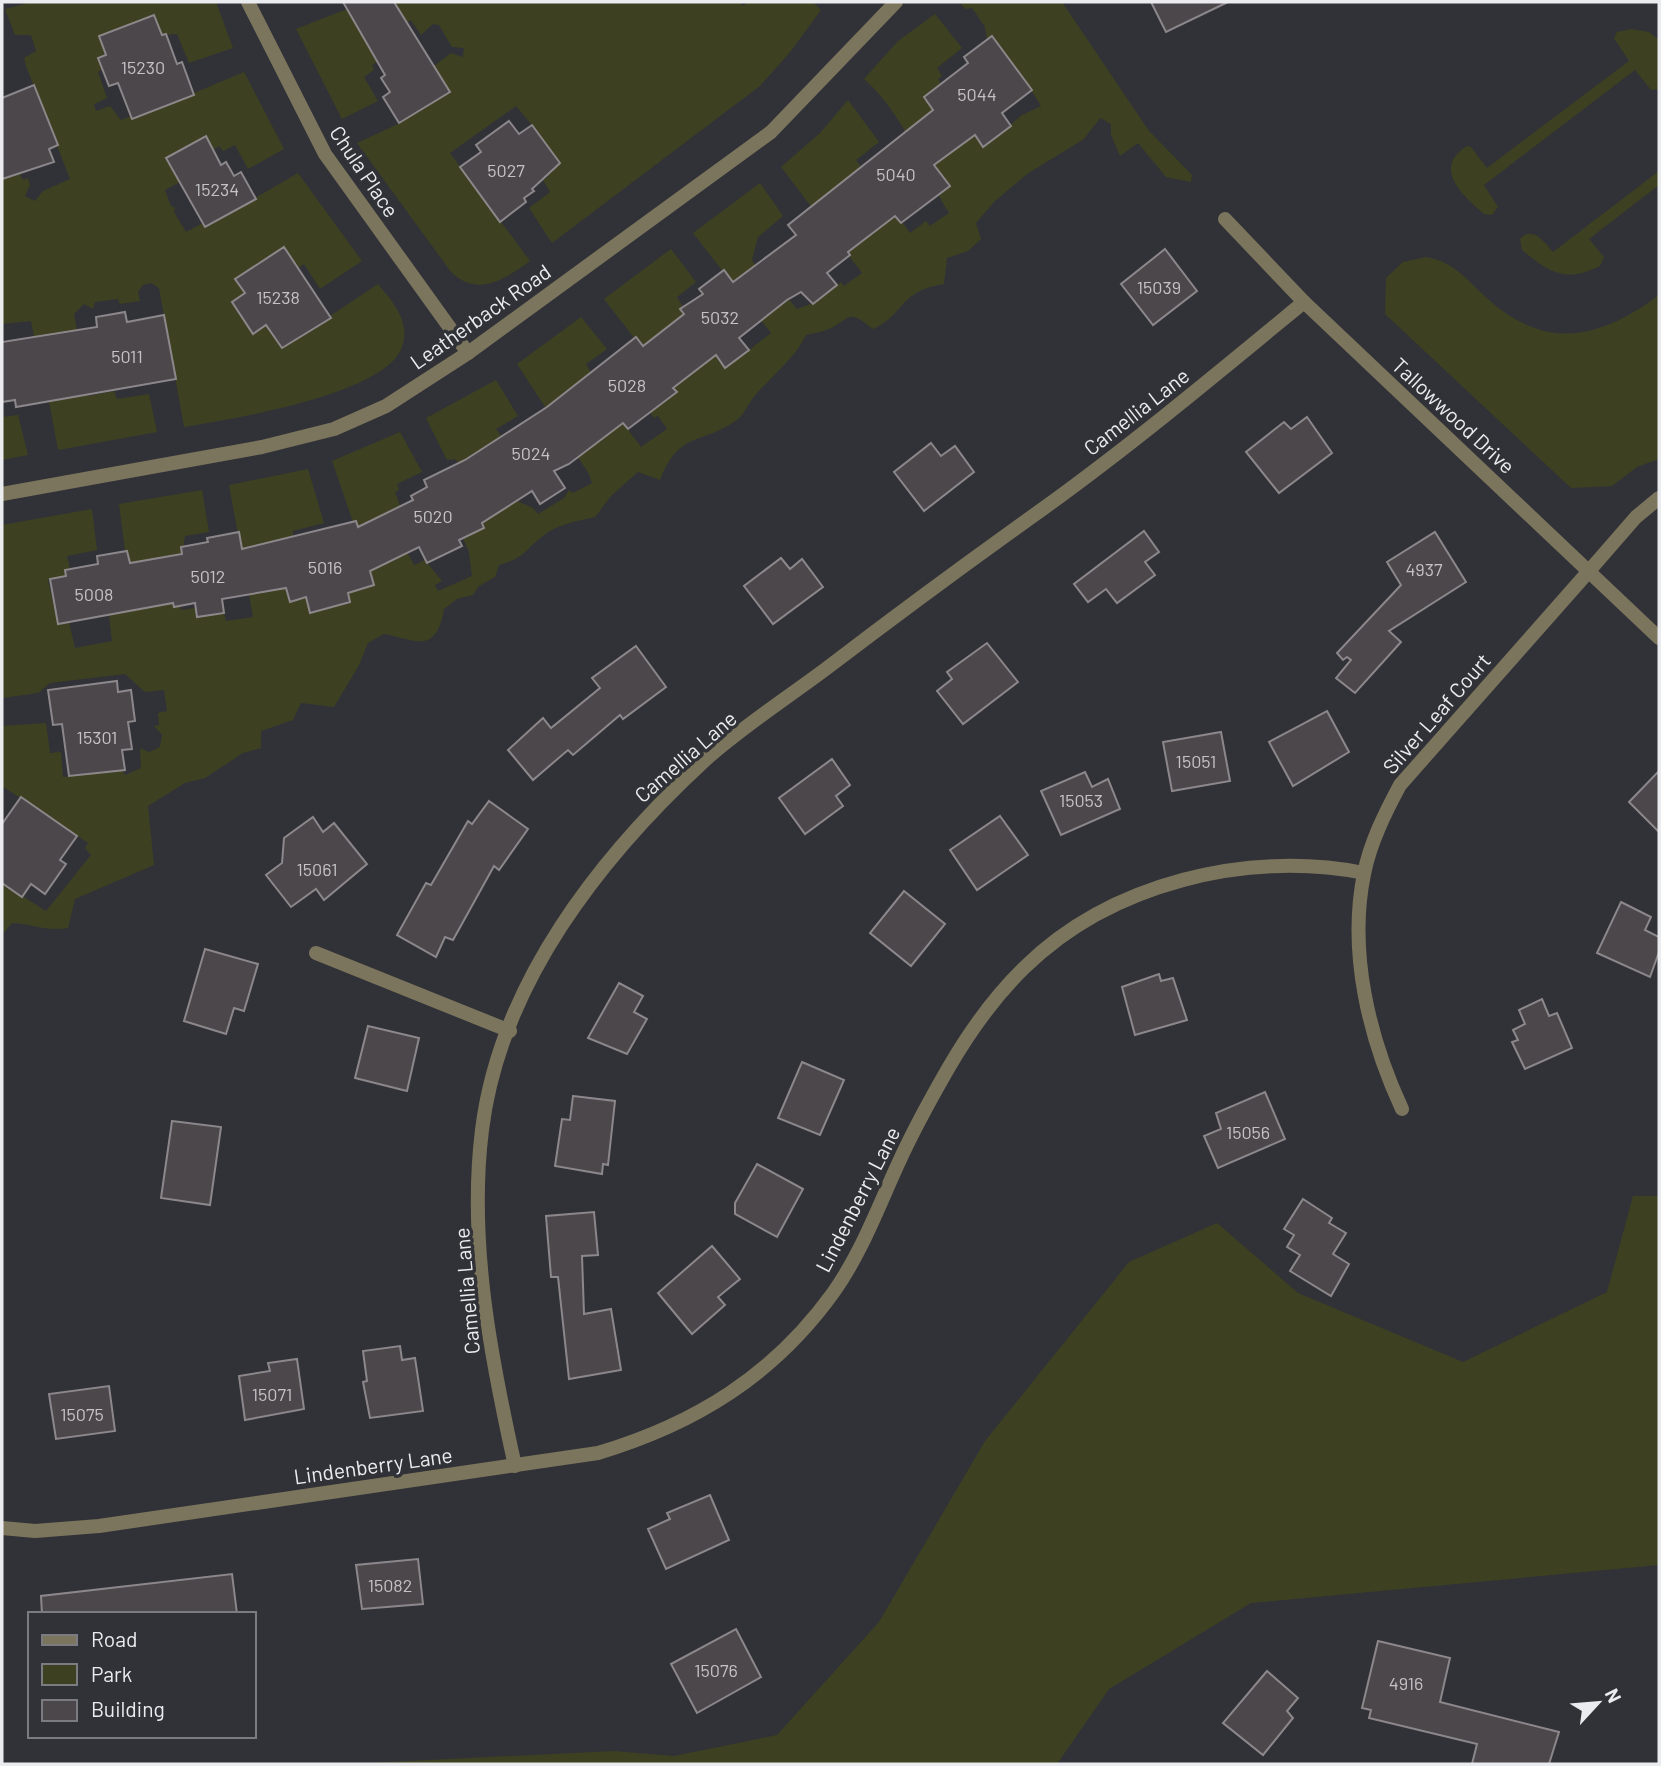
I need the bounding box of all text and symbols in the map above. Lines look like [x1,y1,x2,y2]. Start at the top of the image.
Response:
house number: 15230 [121,56,165,78]
house number: 5044 [957,83,997,105]
street label: Chula Place [325,120,405,222]
house number: 5027 [487,159,525,181]
house number: 5040 [876,163,916,185]
house number: 15234 [195,178,239,200]
street label: Leatherback Road [405,258,555,374]
house number: 15039 [1137,276,1181,298]
house number: 15238 [256,286,300,308]
house number: 5032 [701,306,739,328]
house number: 5011 [111,345,143,367]
street label: Tallowwood Drive [1388,352,1520,478]
street label: Camellia Lane [1078,362,1194,460]
house number: 5028 [608,374,646,396]
house number: 5024 [512,442,551,464]
house number: 5020 [413,505,453,527]
house number: 5016 [308,556,342,578]
house number: 4937 [1405,558,1443,580]
house number: 5012 [191,565,225,587]
house number: 5008 [75,583,113,605]
street label: Silver Leaf Court [1377,648,1495,778]
street label: Camellia Lane [629,705,741,807]
house number: 15301 [77,726,117,748]
house number: 15051 [1176,750,1216,772]
house number: 15053 [1059,789,1103,811]
house number: 15061 [297,858,337,880]
house number: 15056 [1226,1121,1270,1143]
street label: Lindenberry Lane [810,1122,904,1276]
street label: Camellia Lane [448,1227,484,1355]
house number: 15071 [252,1383,292,1405]
house number: 15075 [60,1403,104,1425]
street label: Lindenberry Lane [292,1442,454,1488]
house number: 15082 [368,1574,412,1596]
legend [28,1612,256,1738]
text: Road [91,1626,137,1651]
house number: 15076 [694,1659,738,1681]
text: Park [91,1661,132,1686]
north arrow [1563,1668,1633,1738]
house number: 4916 [1389,1672,1423,1694]
text: N [1601,1685,1627,1706]
text: Building [91,1696,165,1721]

